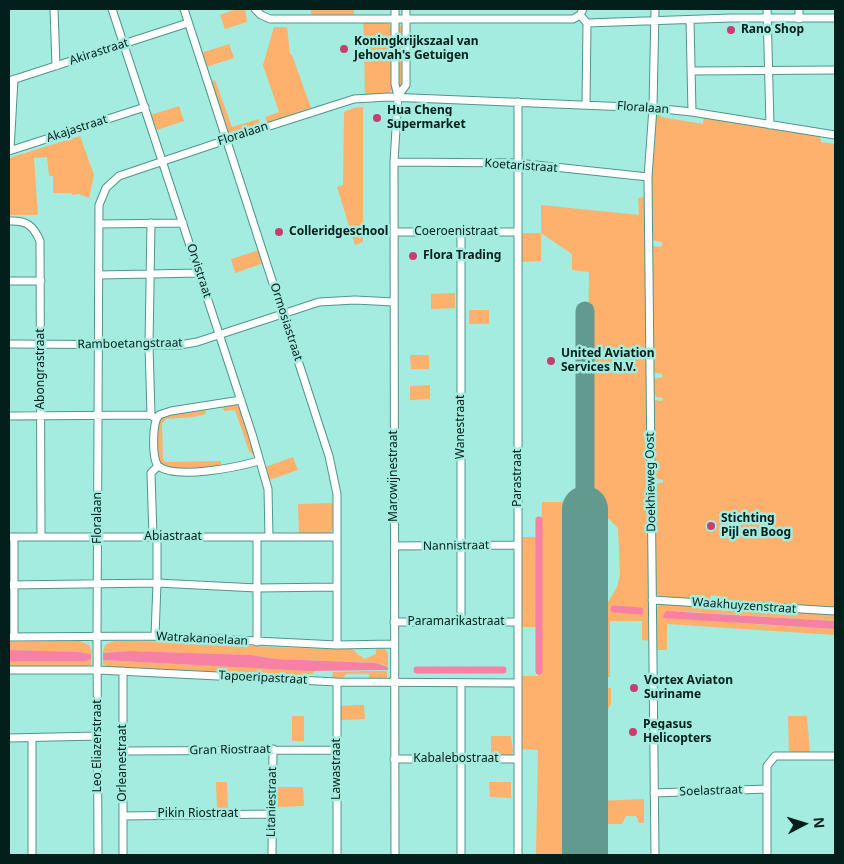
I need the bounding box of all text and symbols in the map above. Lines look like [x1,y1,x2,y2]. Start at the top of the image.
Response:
place label: Rano Shop [741,23,804,37]
marker: Rano Shop [725,24,737,36]
place label: Koningkrijkszaal van Jehovah's Getuigen [354,35,478,63]
street label: Akirastraat [68,36,130,68]
marker: Koningkrijkszaal van Jehovah's Getuigen [338,43,350,55]
street label: Floralaan [617,99,669,117]
place label: Hua Cheng Supermarket [387,104,466,132]
street label: Akajastraat [45,112,109,146]
marker: Hua Cheng Supermarket [371,112,383,124]
street label: Floralaan [216,119,270,149]
street label: Koetaristraat [484,156,558,176]
place label: Colleridgeschool [289,225,388,239]
street label: Coeroenistraat [414,225,498,239]
marker: Colleridgeschool [273,226,285,238]
street label: Orvistraat [183,242,215,300]
place label: Flora Trading [423,249,501,263]
marker: Flora Trading [407,250,419,262]
street label: Ormosiastraat [267,281,305,363]
street label: Abongrastraat [34,328,48,410]
street label: Ramboetangstraat [77,336,183,352]
place label: United Aviation Services N.V. [561,347,655,375]
marker: United Aviation Services N.V. [545,355,557,367]
street label: Wanestraat [454,395,468,459]
street label: Marowijnestraat [387,430,401,522]
street label: Doekhieweg Oost [643,432,659,532]
street label: Parastraat [511,449,525,507]
street label: Floralaan [91,492,105,544]
place label: Stichting Pijl en Boog [721,512,791,540]
marker: Stichting Pijl en Boog [705,520,717,532]
street label: Abiastraat [144,530,202,544]
street label: Nannistraat [423,538,489,554]
street label: Waakhuyzenstraat [692,595,796,617]
street label: Paramarikastraat [407,615,505,629]
street label: Watrakanoelaan [156,629,248,649]
street label: Tapoeripastraat [218,668,308,688]
place label: Vortex Aviaton Suriname [644,674,733,702]
marker: Vortex Aviaton Suriname [628,682,640,694]
street label: Leo Eliazerstraat [91,700,105,792]
place label: Pegasus Helicopters [643,718,712,746]
street label: Orleanestraat [116,724,130,802]
marker: Pegasus Helicopters [627,726,639,738]
street label: Lawastraat [330,738,344,800]
street label: Gran Riostraat [189,742,271,758]
street label: Kabalebostraat [413,752,499,766]
street label: Litaniestraat [264,767,280,837]
street label: Soelastraat [679,783,743,799]
north arrow [779,799,829,849]
street label: Pikin Riostraat [158,807,238,821]
text: N [809,816,829,829]

